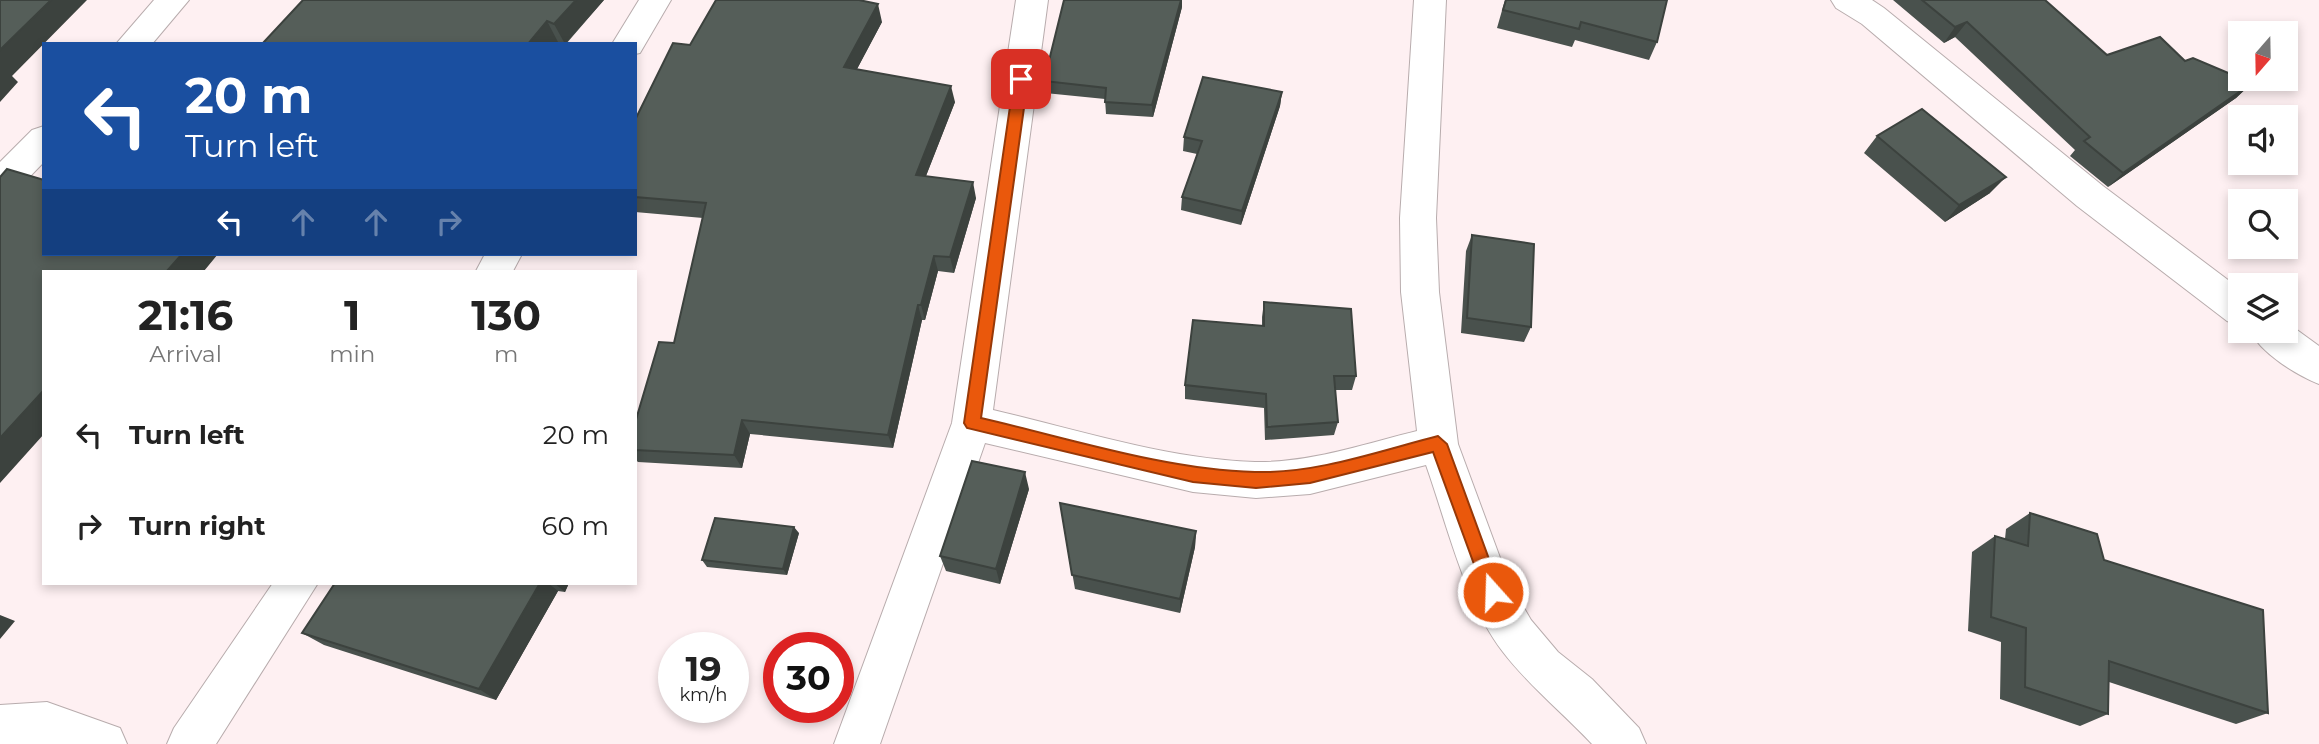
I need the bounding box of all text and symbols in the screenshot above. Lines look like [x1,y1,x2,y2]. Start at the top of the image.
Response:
north arrow [2228,21,2298,91]
map controls [2228,21,2298,343]
pin [991,49,1051,109]
icon: arrive [1002,60,1040,98]
text: 20 m [185,66,312,125]
icon: left [70,70,161,161]
button: sound [2228,105,2298,175]
text: Turn left [185,126,319,165]
button: search [2228,189,2298,259]
icon: left [211,203,249,241]
icon: ahead [284,203,322,241]
icon: ahead [357,203,395,241]
icon: right [430,203,468,241]
button: layers [2228,273,2298,343]
text: 21:16 [138,289,233,341]
text: 1 [344,289,361,341]
text: 130 [471,289,541,341]
text: Arrival [149,340,222,368]
text: min [329,340,375,368]
text: m [494,340,518,368]
icon: left [70,416,108,454]
text: Turn left [129,419,245,451]
text: 20 m [543,419,609,451]
icon: right [70,507,108,545]
text: Turn right [129,510,265,542]
text: 60 m [542,510,609,542]
position arrow [1456,555,1530,629]
speed limit sign: 30 [763,632,854,723]
text: 19 [685,647,722,690]
text: km/h [679,684,728,706]

